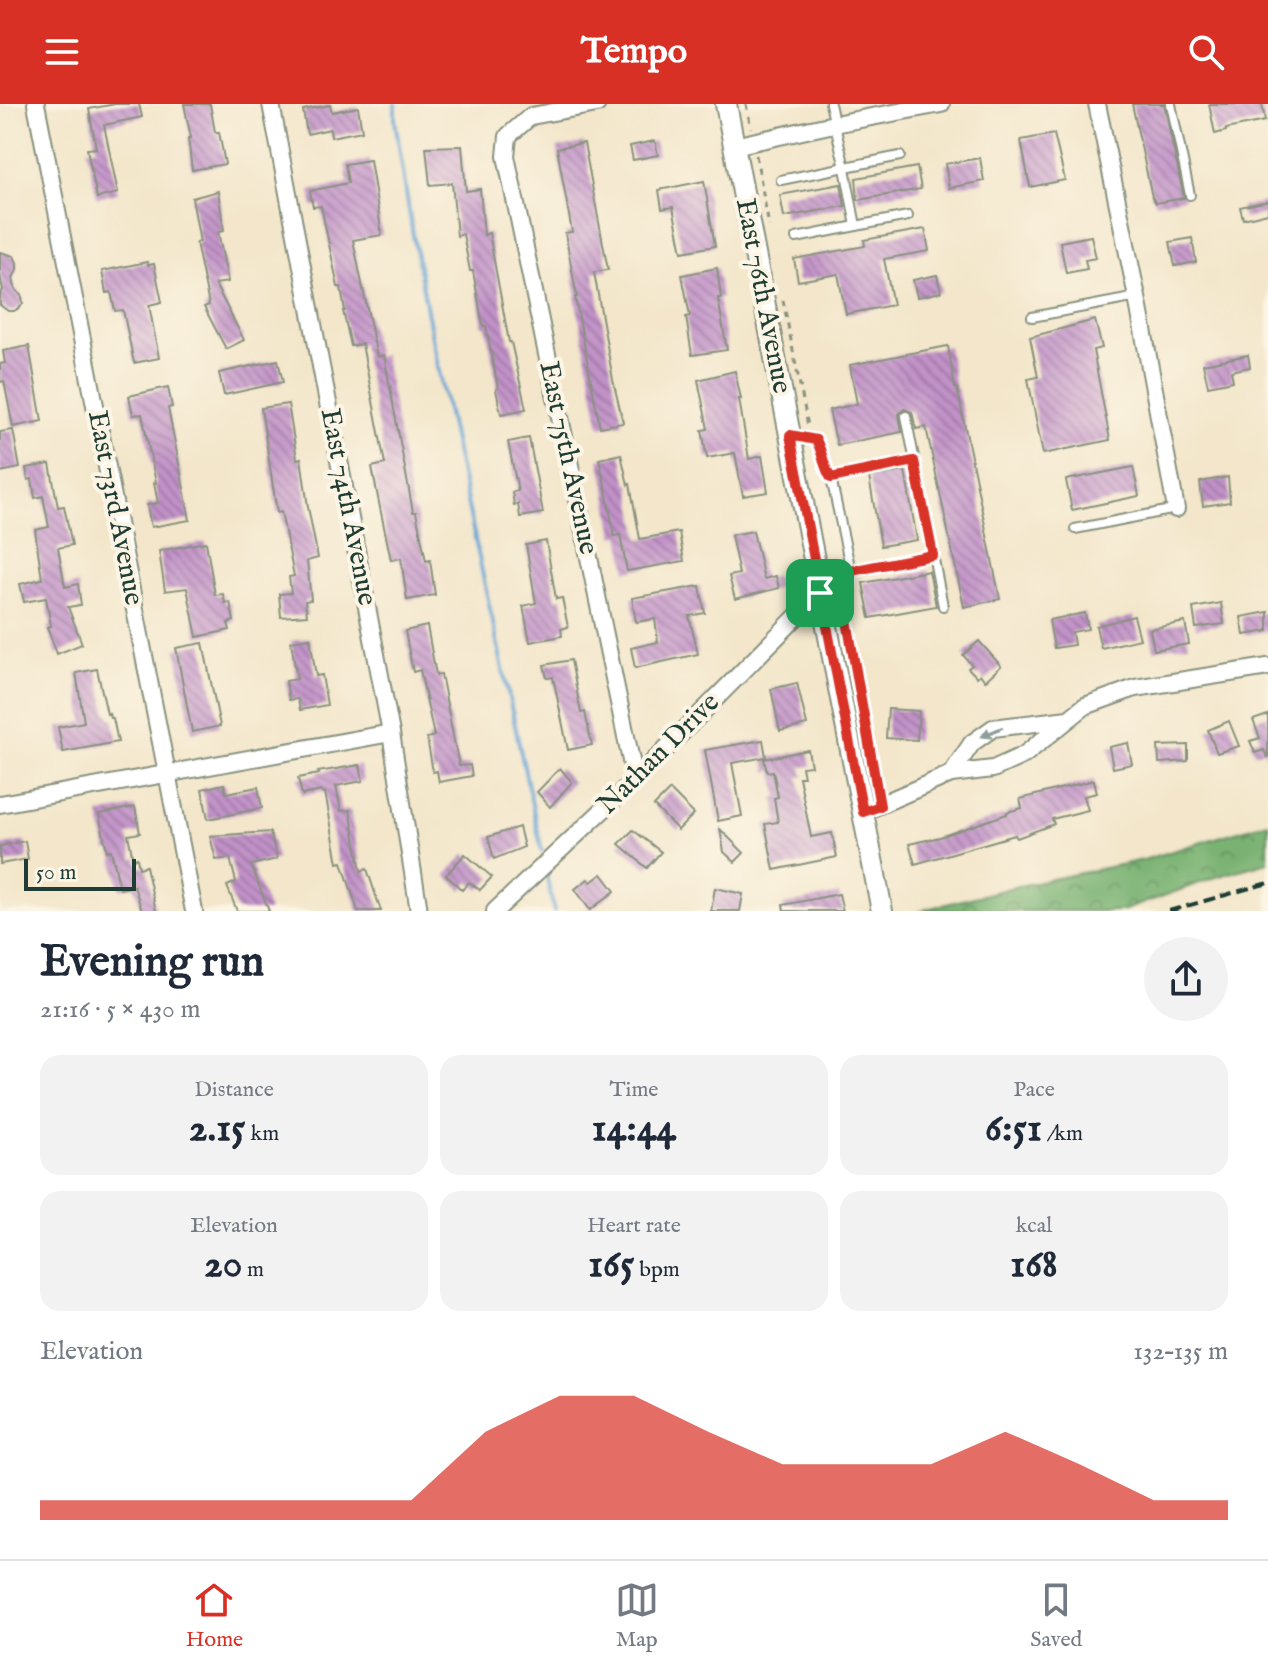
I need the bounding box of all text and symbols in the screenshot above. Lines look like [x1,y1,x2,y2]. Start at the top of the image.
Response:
text: Tempo [581,29,687,75]
icon: menu [40,30,84,74]
icon: search [1184,30,1228,74]
street label: East 76th Avenue [727,195,799,397]
street label: East 75th Avenue [530,358,606,558]
street label: East 74th Avenue [312,405,384,609]
street label: East 73rd Avenue [79,408,151,608]
pin [786,559,854,627]
icon: arrive [798,571,842,615]
street label: Nathan Drive [591,686,727,822]
one-way arrow [981,726,1004,739]
scale bar [24,855,136,891]
text: 50 m [36,859,77,887]
text: Evening run [40,935,264,991]
button: share [1144,937,1228,1021]
text: 21:16 · 5 × 430 m [40,993,201,1026]
text: Distance [194,1076,274,1104]
text: Time [610,1076,658,1104]
text: Pace [1013,1076,1055,1104]
text: 2.15 [189,1104,246,1155]
text: 14:44 [592,1104,676,1155]
text: 6:51 [985,1104,1042,1155]
text: km [246,1120,279,1148]
text: /km [1042,1120,1083,1148]
text: Elevation [190,1212,278,1240]
text: Heart rate [587,1212,681,1240]
text: kcal [1016,1212,1052,1240]
text: 20 [204,1240,242,1291]
text: 165 [588,1240,634,1291]
text: 168 [1010,1240,1058,1291]
text: m [242,1256,264,1284]
text: bpm [634,1256,680,1284]
text: Elevation [40,1335,143,1368]
text: 132–135 m [1133,1335,1228,1368]
tab: Home [186,1578,243,1654]
tab: Map [615,1578,659,1654]
tab: Saved [1030,1578,1082,1654]

